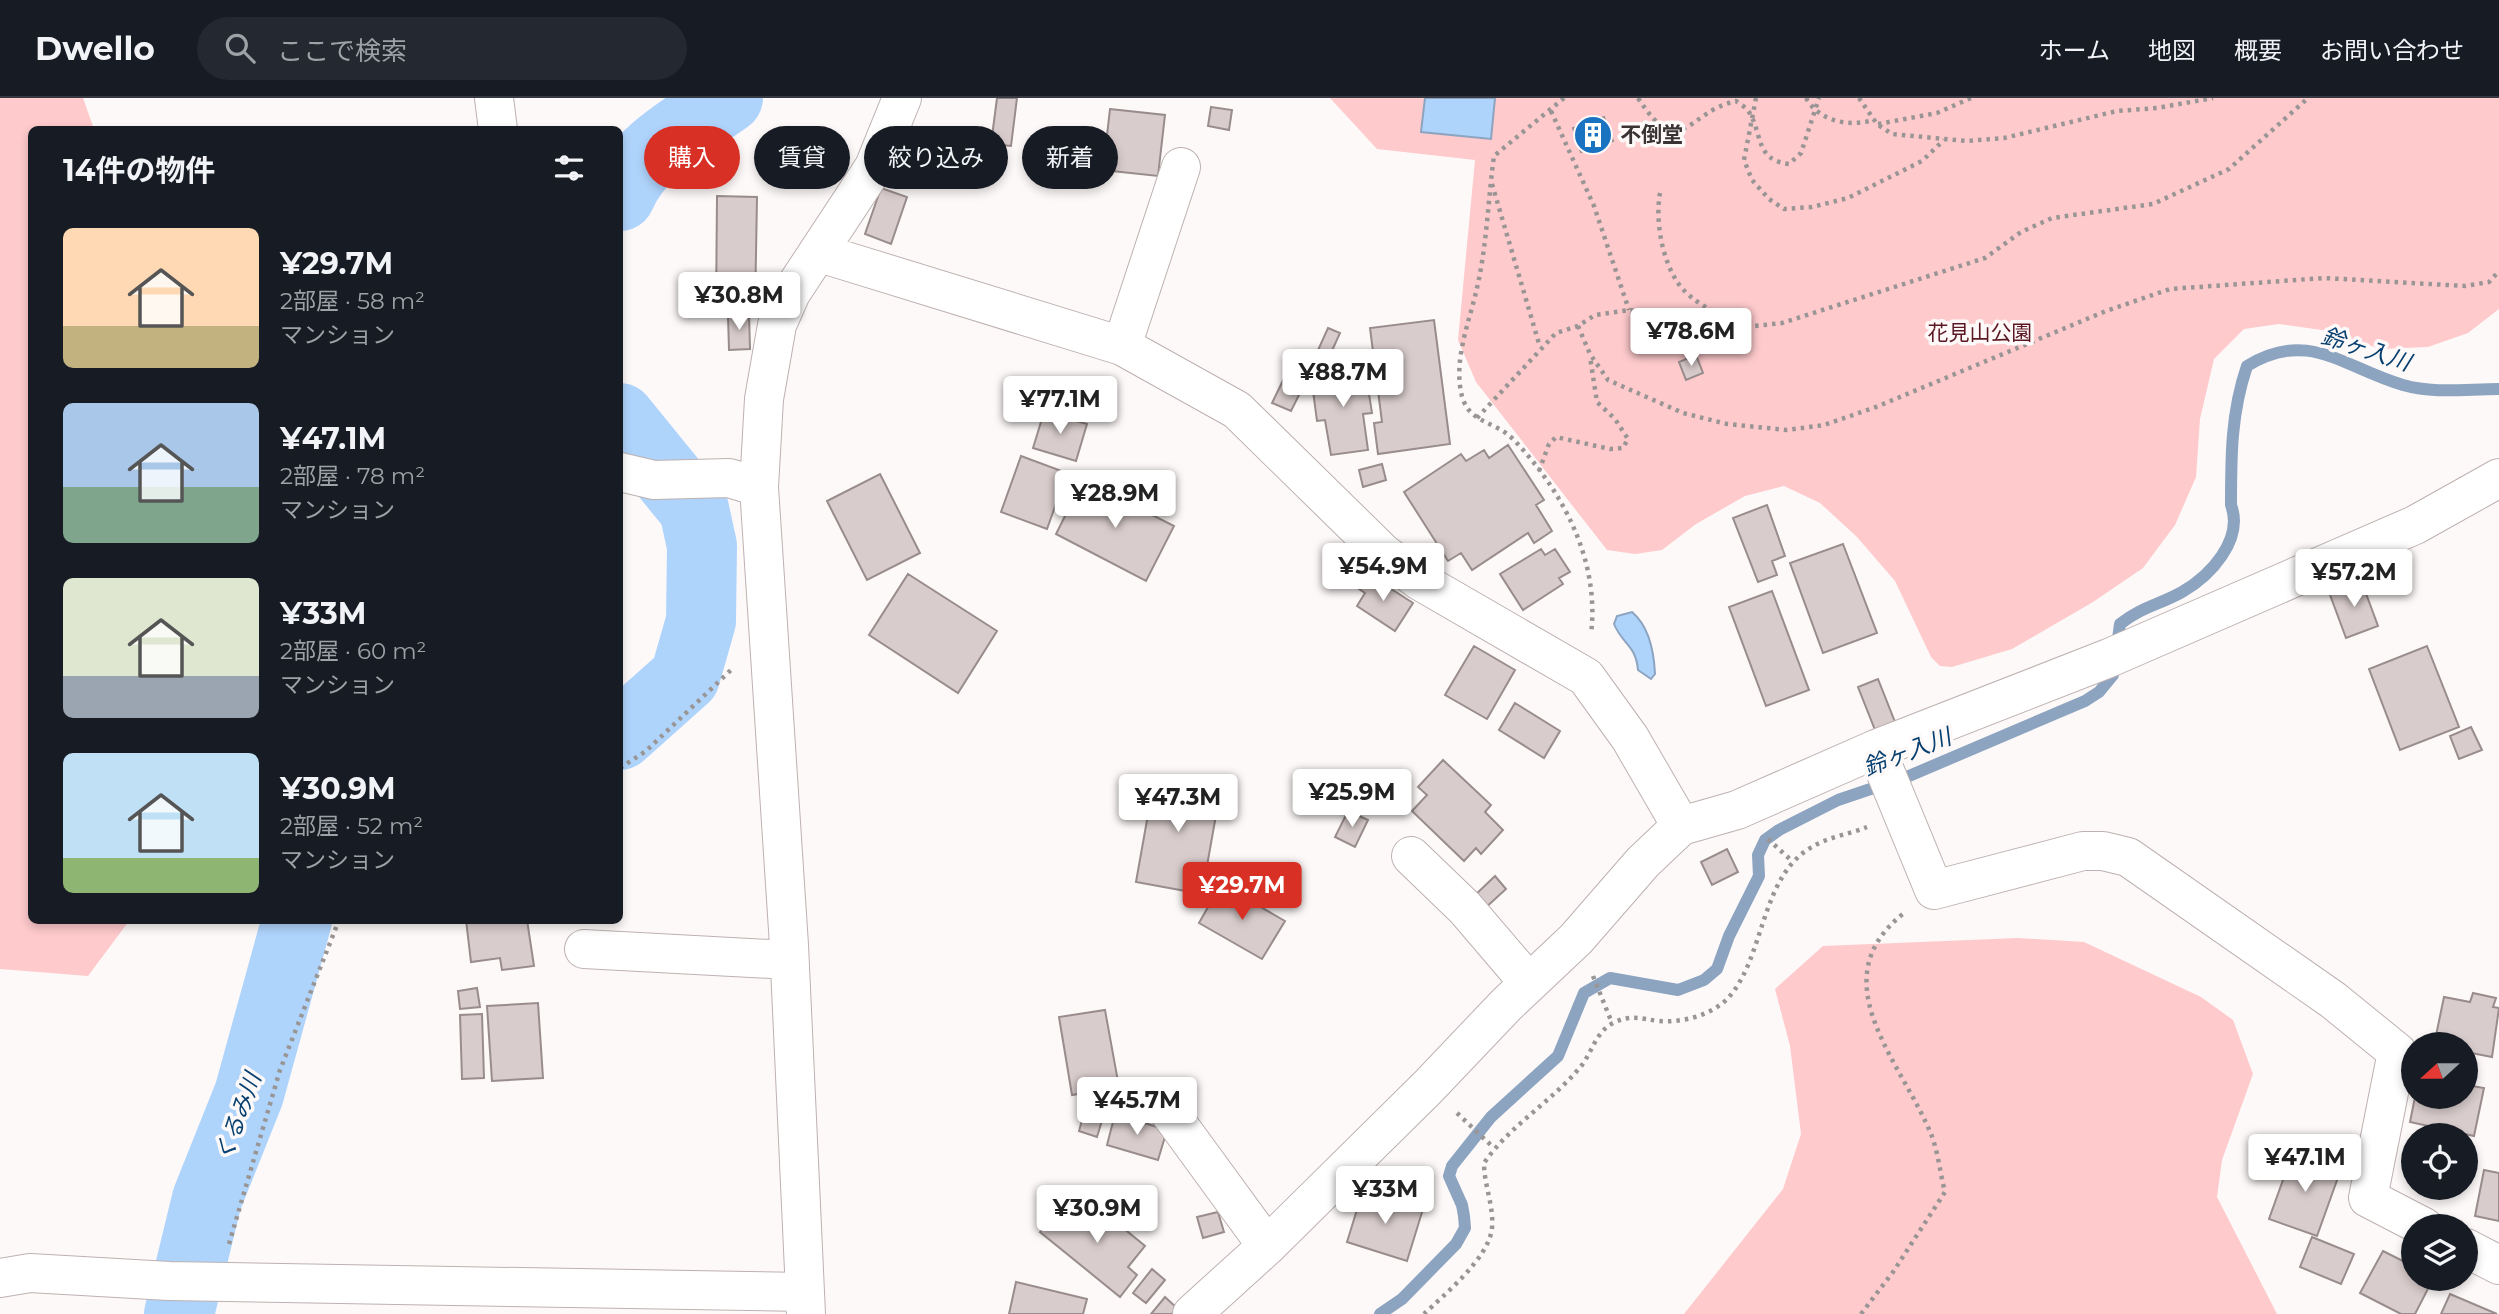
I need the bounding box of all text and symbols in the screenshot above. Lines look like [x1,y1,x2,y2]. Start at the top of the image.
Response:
search box [197,17,687,80]
text: Dwello [35,28,155,68]
icon: search [221,29,259,67]
text: ここで検索 [277,35,407,67]
text: ホーム [2039,36,2110,65]
text: 地図 [2148,36,2196,65]
text: 概要 [2234,36,2282,65]
text: お問い合わせ [2320,36,2464,65]
building icon: 不倒堂 [1572,114,1614,156]
place label: 不倒堂 [1620,122,1683,147]
chip: 購入 [644,126,740,189]
chip: 賃貸 [754,126,850,189]
chip: 絞り込み [864,126,1008,189]
chip: 新着 [1022,126,1118,189]
icon: filters [550,149,588,187]
text: 14件の物件 [63,152,215,189]
text: ¥29.7M [280,245,393,282]
icon: home [119,256,203,340]
pin: ¥30.8M [682,272,796,332]
text: ¥30.8M [694,281,784,309]
text: 2部屋 · 58 m² [280,287,425,315]
pin: ¥78.6M [1634,308,1748,368]
text: ¥78.6M [1646,317,1736,345]
park label: 花見山公園 [1928,320,2033,345]
text: マンション [280,321,395,349]
water label: 鈴ヶ入川 [2318,321,2417,377]
pin: ¥88.7M [1286,350,1400,409]
text: ¥88.7M [1298,358,1388,386]
pin: ¥77.1M [1003,376,1117,436]
text: ¥77.1M [1019,385,1101,413]
text: ¥47.1M [280,420,386,457]
icon: home [119,431,203,515]
text: 2部屋 · 78 m² [280,462,425,490]
pin: ¥28.9M [1058,470,1172,530]
text: ¥28.9M [1071,479,1159,507]
text: マンション [280,496,395,524]
pin: ¥54.9M [1326,544,1440,603]
pin: ¥57.2M [2297,550,2411,609]
text: ¥54.9M [1338,552,1428,580]
text: ¥57.2M [2311,558,2397,586]
text: ¥33M [280,595,366,632]
icon: home [119,606,203,690]
text: 2部屋 · 60 m² [280,637,426,665]
text: マンション [280,671,395,699]
water label: 鈴ヶ入川 [1859,721,1958,782]
text: ¥30.9M [280,770,396,807]
pin: ¥25.9M [1295,770,1409,829]
pin: ¥47.3M [1121,774,1235,834]
text: ¥25.9M [1309,778,1395,806]
icon: home [119,781,203,865]
text: ¥47.3M [1135,783,1221,811]
text: 2部屋 · 52 m² [280,812,423,840]
text: マンション [280,846,395,874]
pin: ¥29.7M [1185,862,1299,922]
text: ¥29.7M [1199,871,1285,899]
north arrow [2401,1032,2478,1110]
map controls [2401,1032,2478,1291]
water label: くるみ川 [209,1066,268,1165]
pin: ¥45.7M [1080,1077,1194,1137]
text: ¥45.7M [1093,1086,1181,1114]
button: locate [2401,1123,2478,1200]
pin: ¥47.1M [2248,1134,2362,1194]
text: ¥47.1M [2264,1143,2346,1171]
pin: ¥33M [1344,1166,1426,1226]
text: ¥33M [1352,1175,1418,1203]
pin: ¥30.9M [1040,1186,1154,1245]
text: ¥30.9M [1053,1194,1141,1222]
button: layers [2401,1214,2478,1291]

